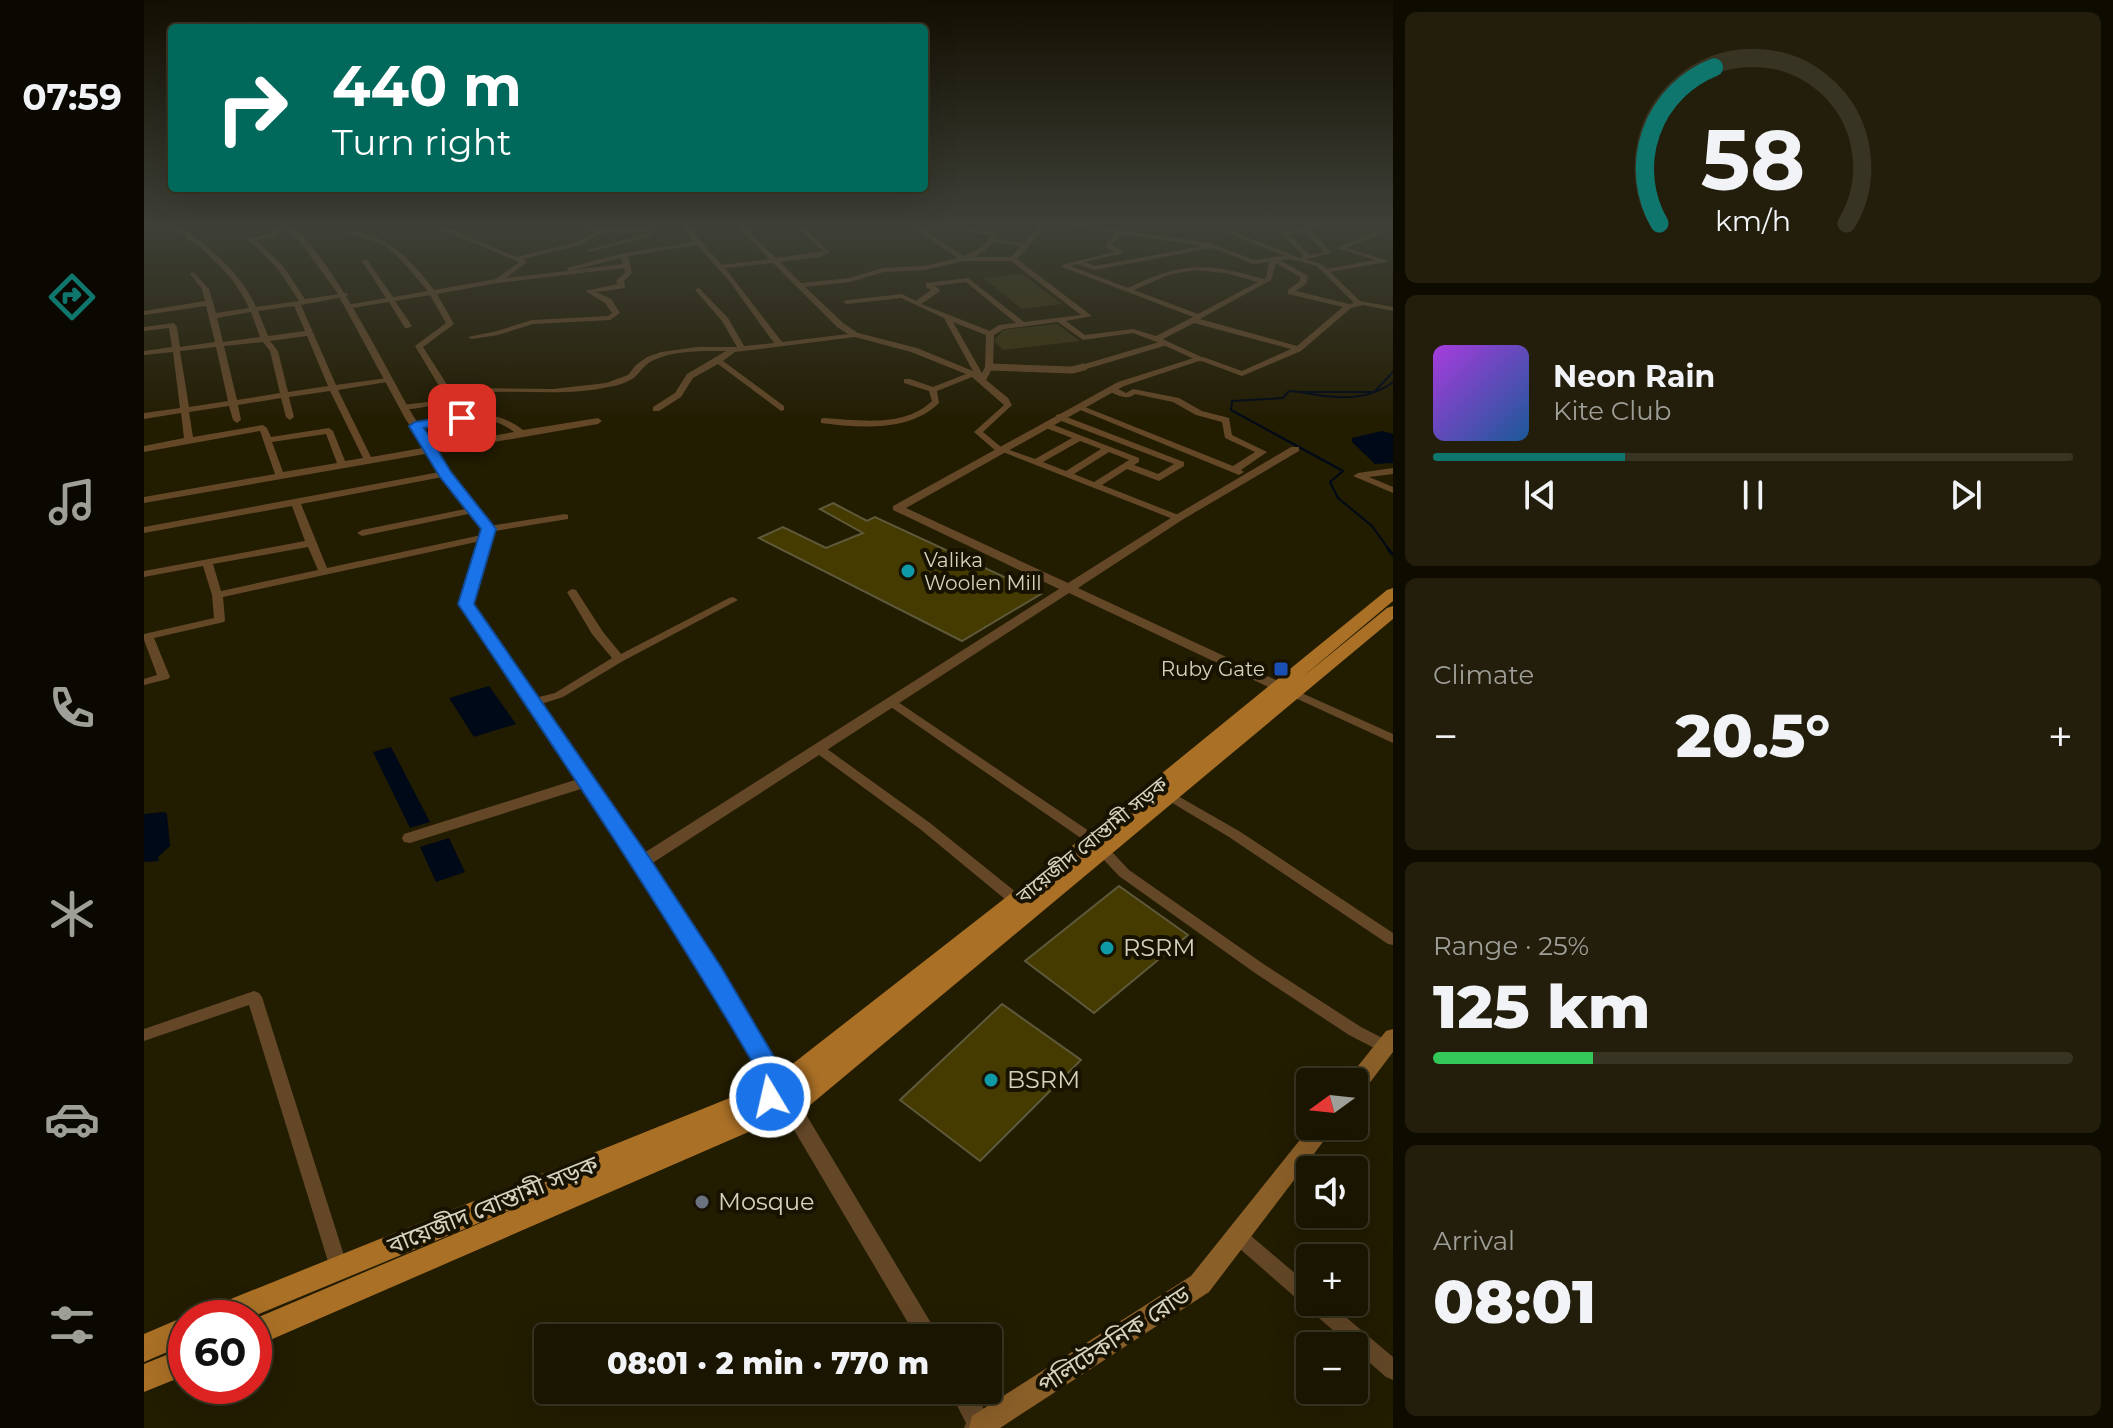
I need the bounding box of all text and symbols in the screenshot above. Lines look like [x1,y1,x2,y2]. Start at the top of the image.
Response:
text: 440 m [332,52,522,120]
icon: right [200,56,304,160]
text: 07:59 [22,75,122,119]
text: 58 [1701,108,1805,210]
text: Turn right [332,120,512,164]
text: km/h [1715,203,1791,238]
icon: directions [44,269,100,325]
text: Neon Rain [1553,358,1715,395]
pin [428,384,496,452]
text: Kite Club [1553,395,1671,427]
icon: arrive [440,396,484,440]
icon: previous [1518,473,1562,517]
icon: pause [1731,473,1775,517]
icon: next [1944,473,1988,517]
icon: music [44,474,100,530]
place label: Valika Woolen Mill [924,548,1042,595]
marker: Valika Woolen Mill [899,562,917,580]
place label: Ruby Gate [1161,657,1265,681]
text: Climate [1433,659,1534,691]
marker: Ruby Gate [1272,660,1290,678]
icon: phone [44,680,100,736]
text: 20.5° [1676,699,1830,772]
text: − [1433,709,1458,763]
text: + [2048,709,2073,763]
street label: বায়েজীদ বোস্তামী সড়ক [1011,771,1173,909]
icon: climate [44,886,100,942]
text: Range · 25% [1433,930,1589,962]
place label: RSRM [1123,933,1195,962]
marker: RSRM [1098,939,1116,957]
text: 125 km [1433,970,1650,1043]
position arrow [728,1055,812,1139]
place label: BSRM [1007,1065,1080,1094]
north arrow [1296,1068,1368,1140]
map controls [1296,1068,1368,1404]
marker: BSRM [982,1071,1000,1089]
icon: car [44,1091,100,1147]
street label: বায়েজীদ বোস্তামী সড়ক [382,1149,603,1260]
button: sound [1296,1156,1368,1228]
place label: Mosque [718,1187,815,1216]
marker: Mosque [693,1193,711,1211]
text: Arrival [1433,1225,1515,1257]
button: + [1296,1244,1368,1316]
text: 08:01 [1433,1265,1596,1338]
street label: পলিটেকনিক রোড [1032,1279,1196,1399]
icon: filters [44,1297,100,1353]
speed limit sign: 60 [168,1300,272,1404]
button: − [1296,1332,1368,1404]
text: 08:01 · 2 min · 770 m [607,1345,929,1382]

